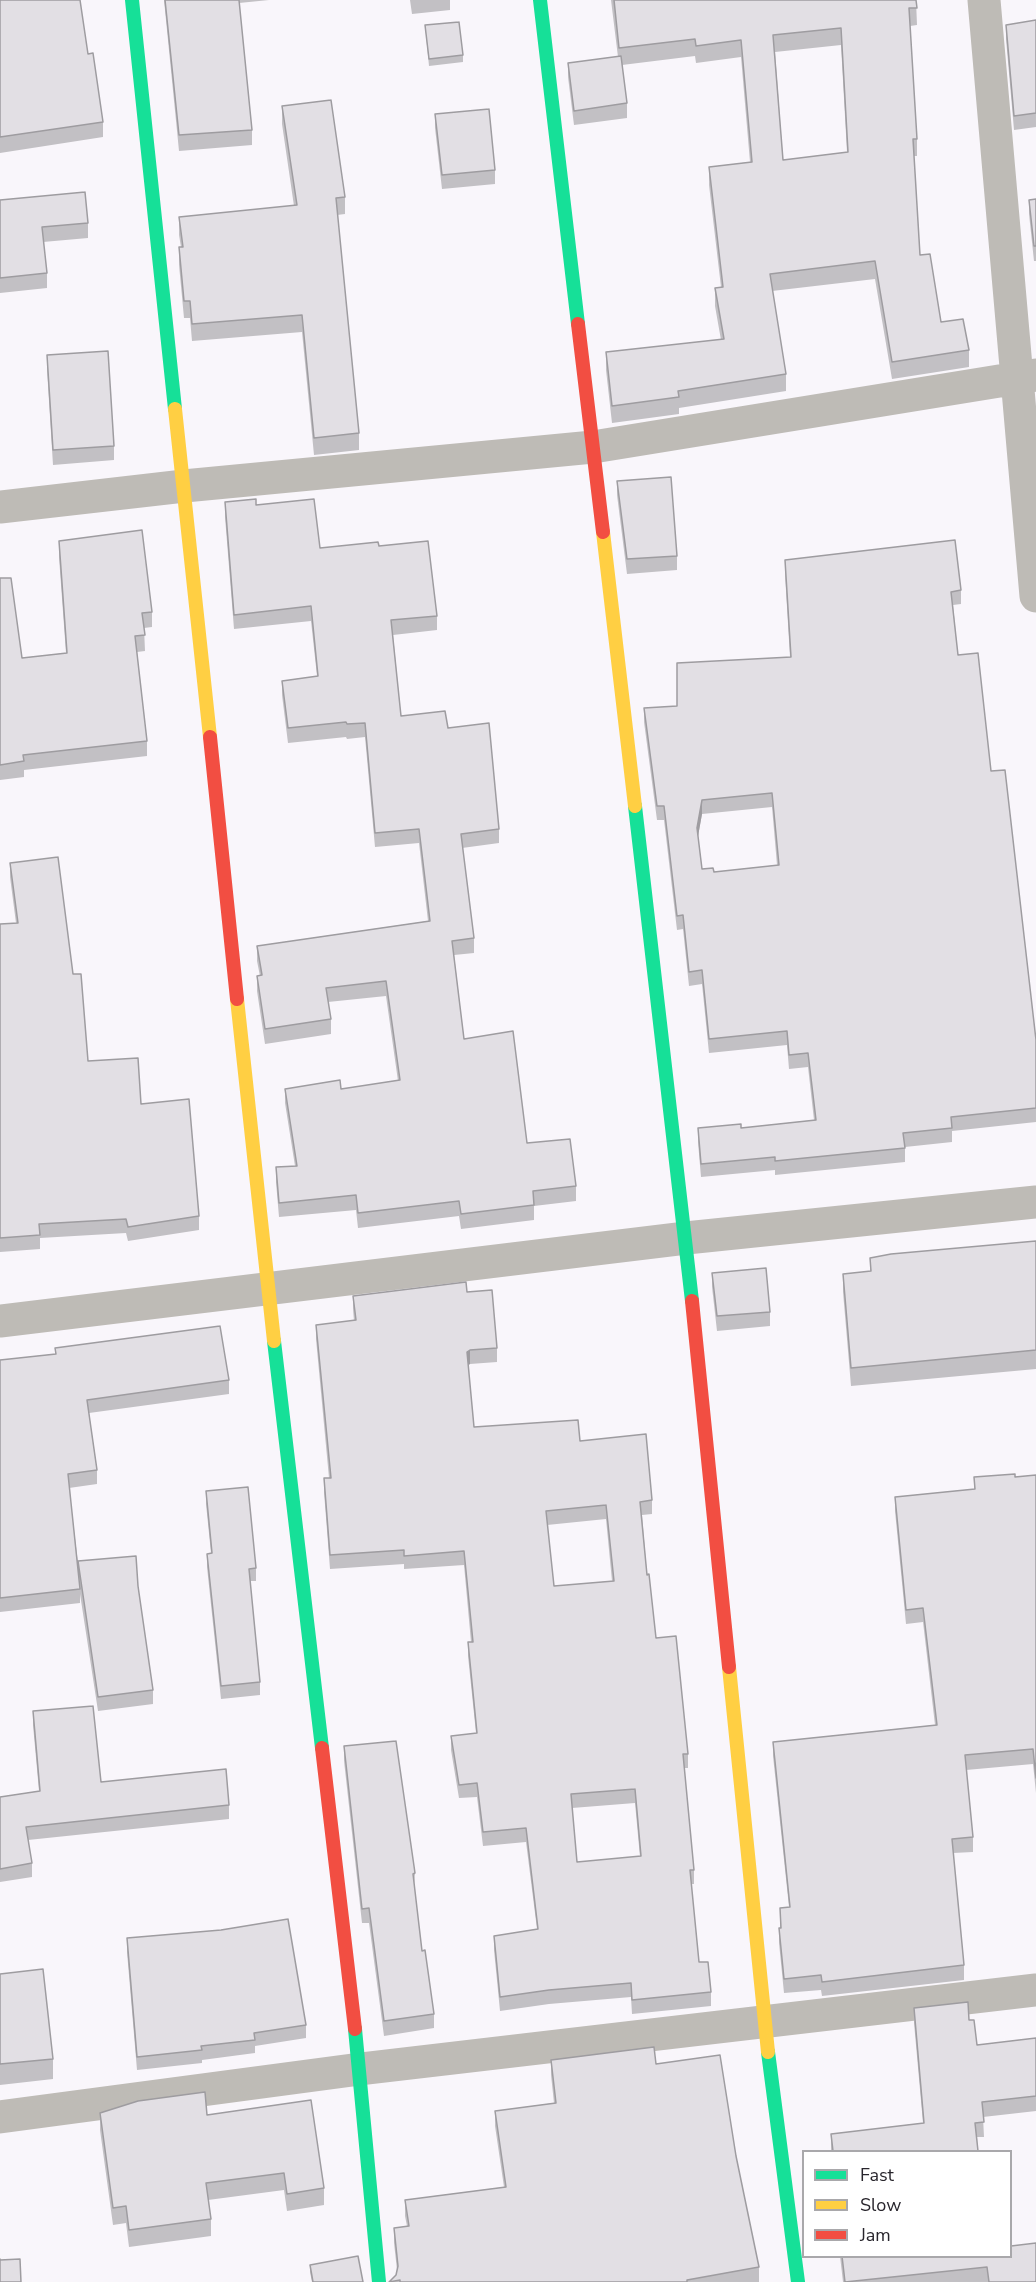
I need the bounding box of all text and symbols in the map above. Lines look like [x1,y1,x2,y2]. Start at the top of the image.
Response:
legend [802,2150,1012,2258]
text: Fast [860,2163,894,2187]
text: Slow [860,2193,901,2217]
text: Jam [860,2223,891,2247]

